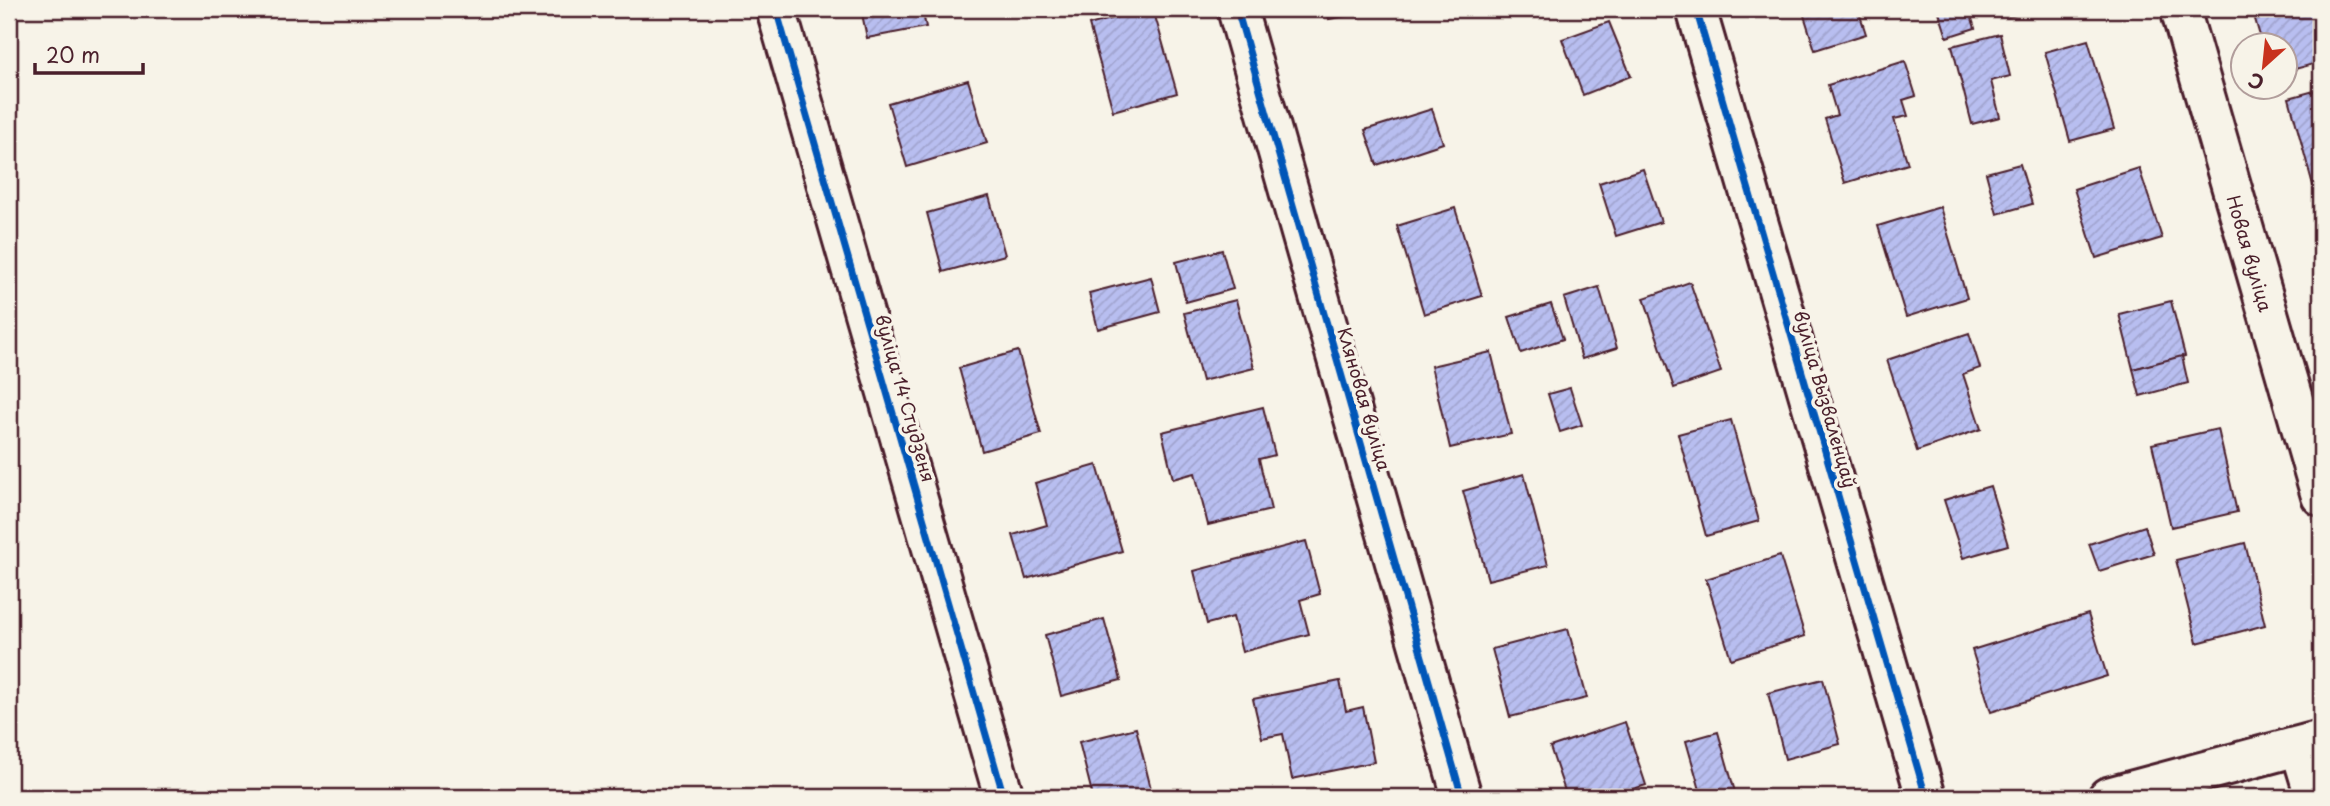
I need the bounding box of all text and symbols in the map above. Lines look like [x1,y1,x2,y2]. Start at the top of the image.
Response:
scale bar [35,32,144,76]
north arrow [2228,32,2298,102]
text: 20 m [46,38,100,70]
text: С [2243,66,2269,98]
street label: Новая вуліца [2221,191,2280,315]
street label: вуліца Вызваленцаў [1788,307,1864,491]
street label: вуліца 14 Студзеня [869,311,943,485]
street label: Кляновая вуліца [1332,324,1398,474]

